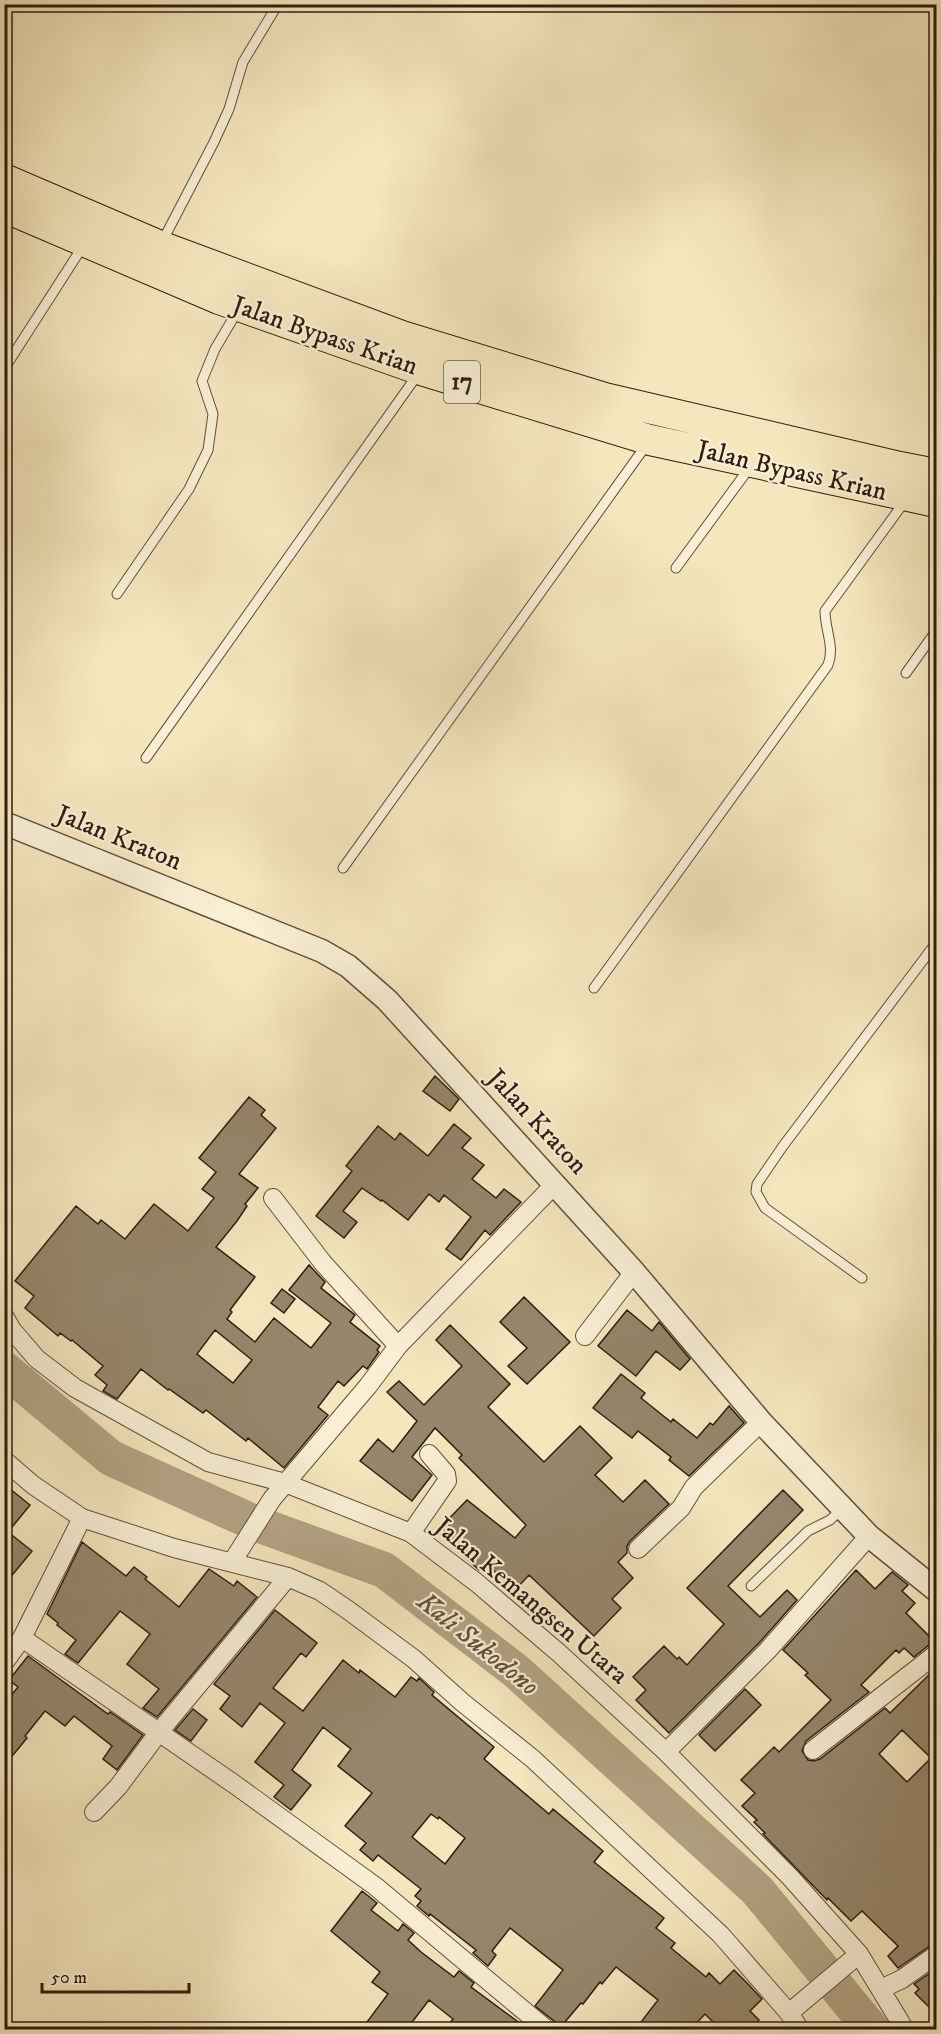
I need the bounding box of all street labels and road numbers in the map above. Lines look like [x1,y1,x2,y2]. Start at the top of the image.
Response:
street label: Jalan Bypass Krian [226,288,422,383]
road number: 17 [444,361,480,403]
street label: Jalan Bypass Krian [692,433,891,509]
street label: Jalan Kraton [50,797,187,878]
street label: Jalan Kraton [478,1061,595,1182]
street label: Jalan Kemangsen Utara [426,1509,635,1692]

